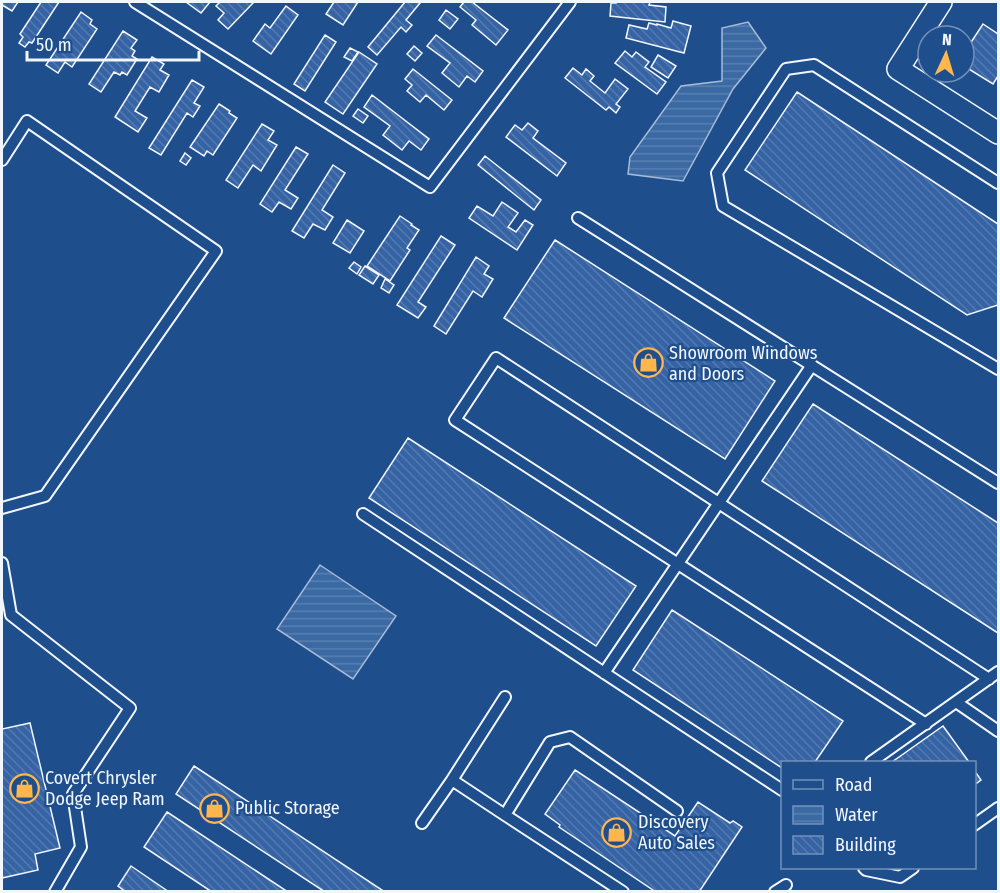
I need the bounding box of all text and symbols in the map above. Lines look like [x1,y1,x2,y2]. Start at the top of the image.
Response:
scale bar [27,24,200,62]
north arrow [916,24,976,84]
text: N [942,30,952,49]
text: 50 m [36,34,72,56]
place label: Showroom Windows and Doors [669,342,818,385]
shop icon: Showroom Windows and Doors [632,347,664,379]
legend [781,761,976,869]
place label: Covert Chrysler Dodge Jeep Ram [45,767,165,810]
shop icon: Covert Chrysler Dodge Jeep Ram [8,772,40,804]
text: Road [835,774,872,796]
shop icon: Public Storage [198,792,230,824]
place label: Public Storage [235,797,340,819]
text: Water [835,804,878,826]
place label: Discovery Auto Sales [638,811,715,854]
shop icon: Discovery Auto Sales [601,816,633,848]
text: Building [835,834,896,856]

